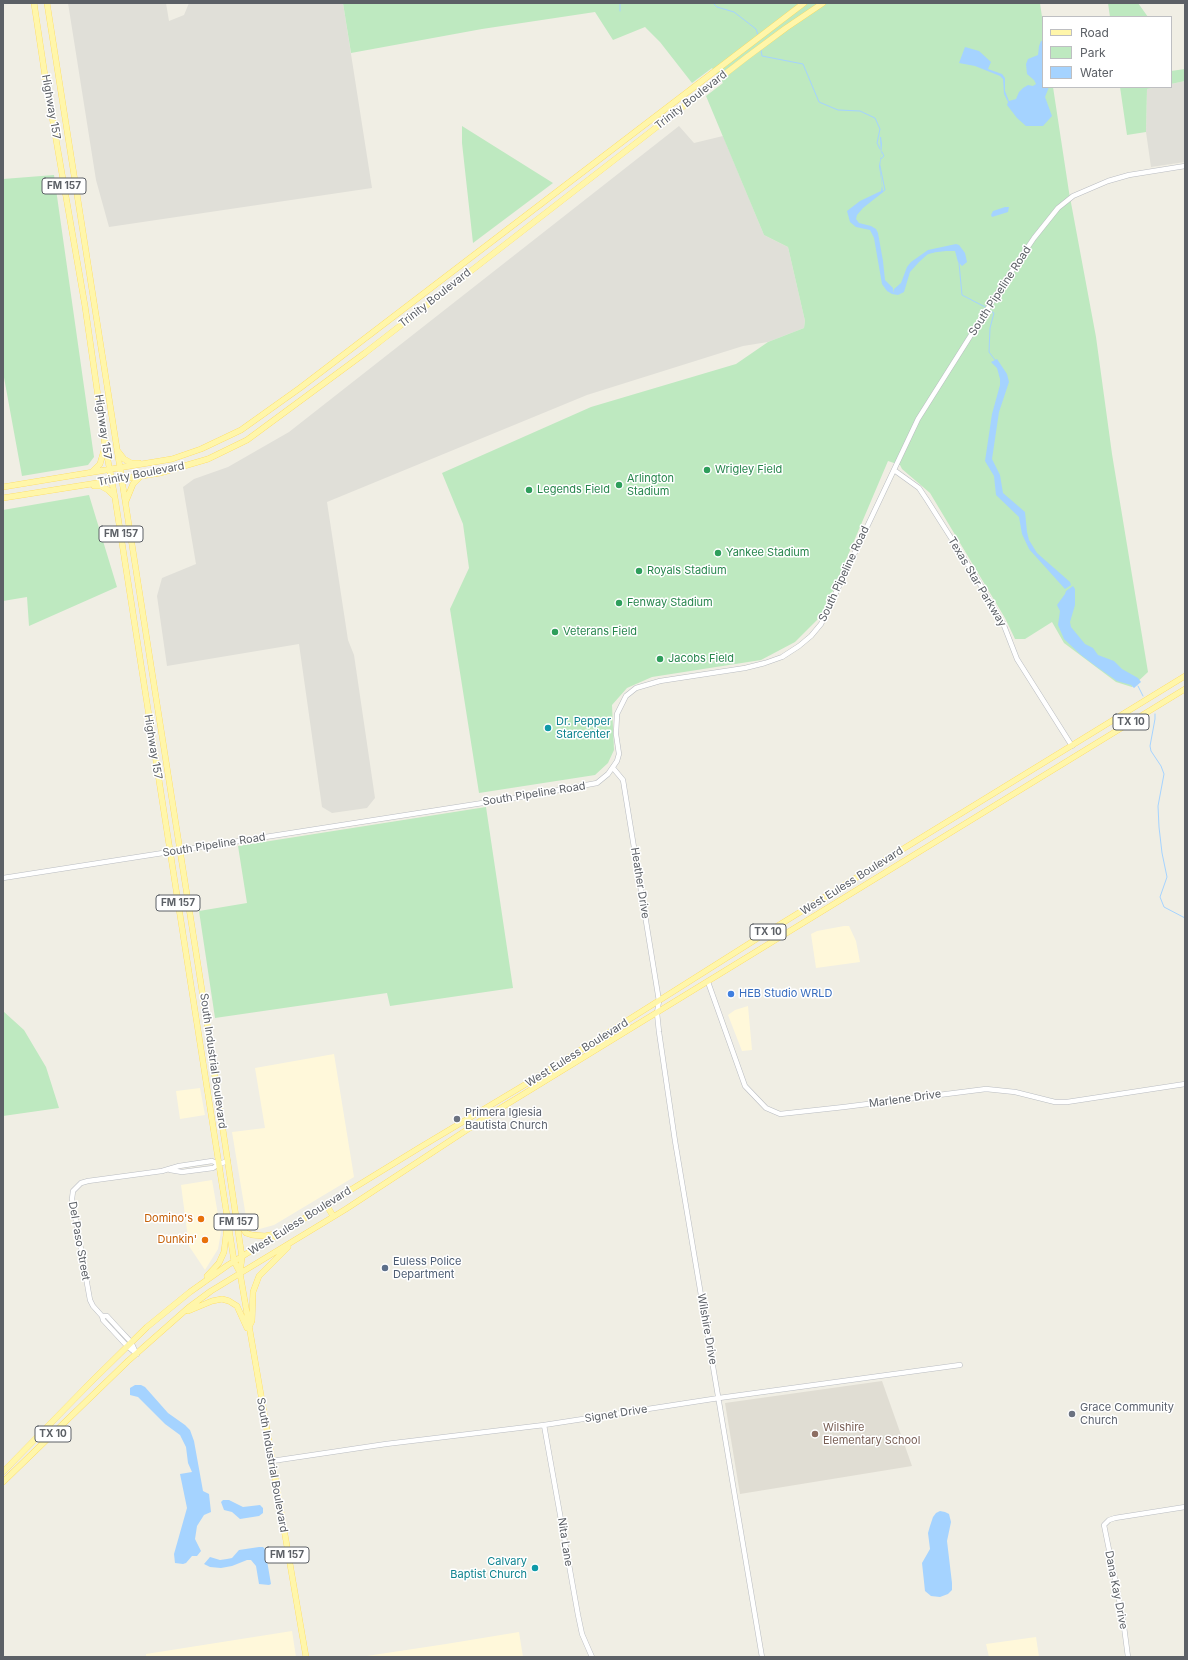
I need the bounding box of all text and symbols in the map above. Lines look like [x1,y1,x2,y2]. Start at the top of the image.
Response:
legend [1042,16,1172,88]
text: Road [1080,25,1109,40]
text: Park [1080,45,1106,60]
text: Water [1080,65,1113,80]
street label: Trinity Boulevard [652,68,730,132]
street label: Highway 157 [39,73,63,141]
road number: FM 157 [42,178,86,194]
street label: South Pipeline Road [966,244,1034,338]
street label: Trinity Boulevard [396,266,474,330]
street label: Highway 157 [92,394,114,460]
street label: Trinity Boulevard [97,459,185,489]
place label: Wrigley Field [715,463,782,477]
marker: Wrigley Field [702,465,712,475]
place label: Arlington Stadium [627,472,674,498]
marker: Arlington Stadium [614,480,624,490]
place label: Legends Field [537,483,610,497]
marker: Legends Field [524,485,534,495]
street label: South Pipeline Road [816,524,872,624]
road number: FM 157 [99,526,143,542]
street label: Texas Star Parkway [945,535,1009,629]
place label: Yankee Stadium [726,546,809,560]
marker: Yankee Stadium [713,548,723,558]
place label: Royals Stadium [647,564,727,578]
marker: Royals Stadium [634,566,644,576]
place label: Fenway Stadium [627,596,713,610]
marker: Fenway Stadium [614,598,624,608]
place label: Veterans Field [563,625,637,639]
marker: Veterans Field [550,627,560,637]
place label: Jacobs Field [668,652,734,666]
marker: Jacobs Field [655,654,665,664]
street label: Highway 157 [141,713,165,781]
road number: TX 10 [1113,714,1149,730]
place label: Dr. Pepper Starcenter [556,715,611,741]
marker: Dr. Pepper Starcenter [543,723,553,733]
street label: South Pipeline Road [482,779,586,809]
street label: South Pipeline Road [162,830,266,860]
street label: West Euless Boulevard [798,844,906,918]
street label: Heather Drive [628,846,652,920]
road number: FM 157 [156,895,200,911]
road number: TX 10 [750,924,786,940]
place label: HEB Studio WRLD [739,987,832,1001]
marker: HEB Studio WRLD [726,989,736,999]
street label: South Industrial Boulevard [197,992,229,1130]
street label: West Euless Boulevard [523,1016,631,1090]
street label: Marlene Drive [868,1087,942,1111]
place label: Primera Iglesia Bautista Church [465,1106,548,1132]
marker: Primera Iglesia Bautista Church [452,1114,462,1124]
street label: West Euless Boulevard [246,1184,354,1258]
street label: Del Paso Street [66,1201,92,1281]
place label: Domino's [144,1212,193,1226]
marker: Domino's [196,1214,206,1224]
road number: FM 157 [214,1214,258,1230]
place label: Dunkin' [158,1233,197,1247]
marker: Dunkin' [200,1235,210,1245]
place label: Euless Police Department [393,1255,461,1281]
marker: Euless Police Department [380,1263,390,1273]
street label: Wilshire Drive [694,1292,720,1366]
street label: South Industrial Boulevard [254,1397,290,1533]
place label: Grace Community Church [1080,1401,1174,1427]
street label: Signet Drive [584,1403,648,1425]
marker: Grace Community Church [1067,1409,1077,1419]
place label: Wilshire Elementary School [823,1421,920,1447]
road number: TX 10 [35,1426,71,1442]
marker: Wilshire Elementary School [810,1429,820,1439]
street label: Nita Lane [555,1517,575,1567]
road number: FM 157 [265,1547,309,1563]
street label: Dana Kay Drive [1102,1550,1130,1630]
place label: Calvary Baptist Church [450,1555,527,1581]
marker: Calvary Baptist Church [530,1563,540,1573]

